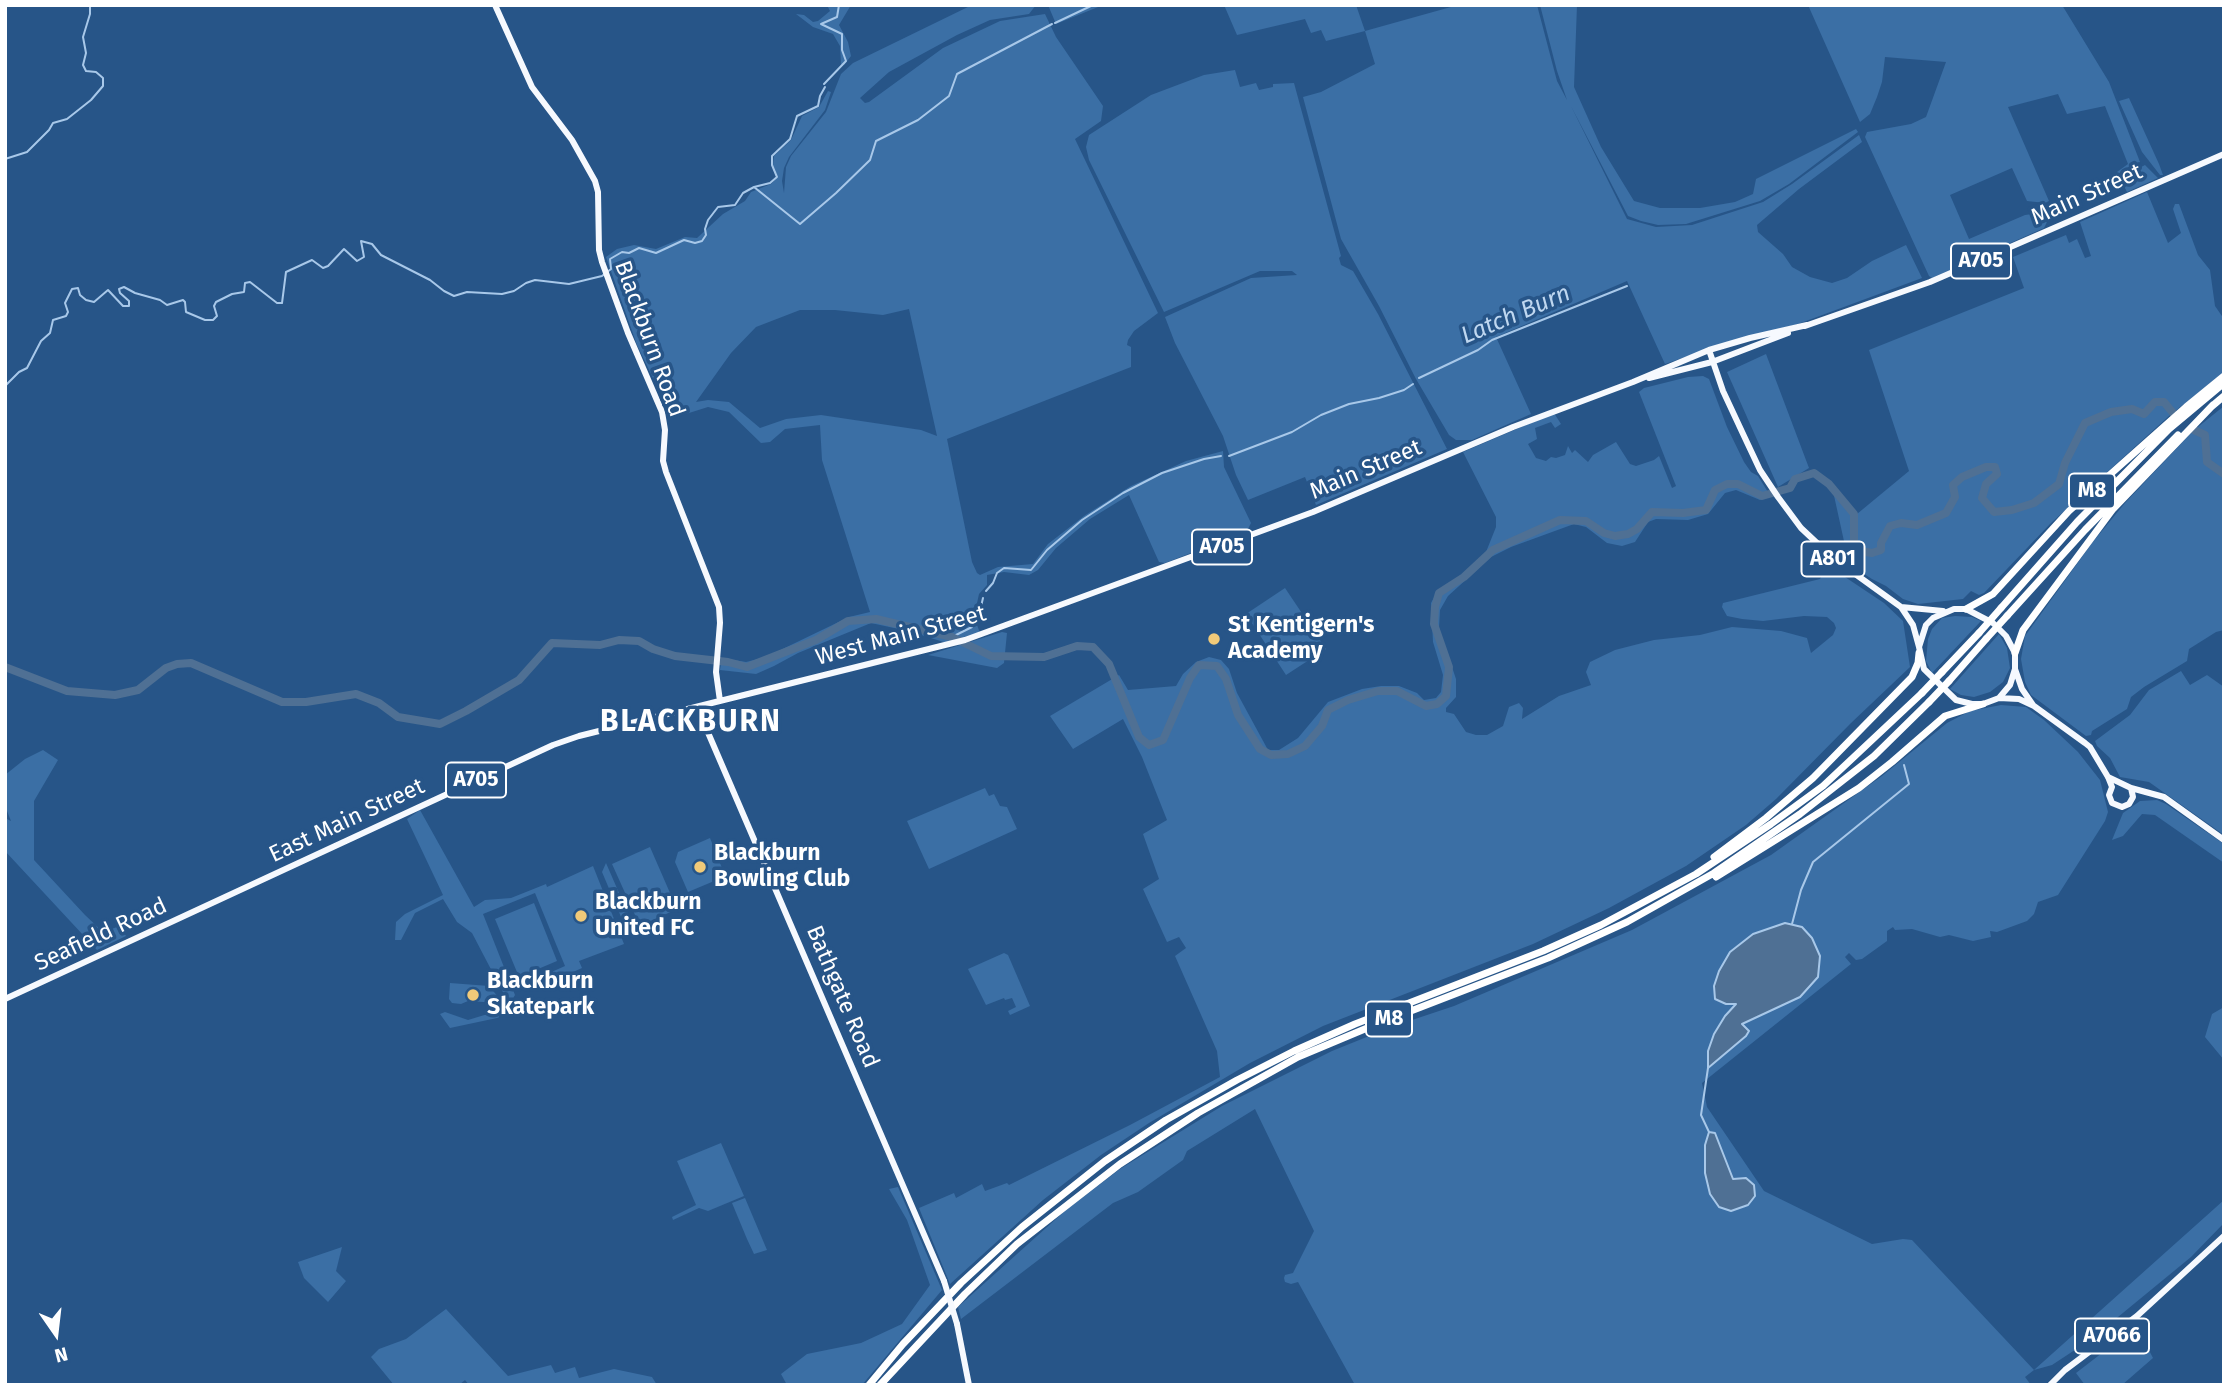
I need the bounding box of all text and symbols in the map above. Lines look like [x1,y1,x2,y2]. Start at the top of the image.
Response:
street label: Main Street [2027,158,2147,232]
road number: A705 [1951,244,2011,278]
street label: Blackburn Road [608,257,690,421]
water label: Latch Burn [1457,279,1575,351]
street label: Main Street [1306,434,1426,506]
road number: M8 [2069,474,2115,508]
road number: A705 [1192,530,1252,564]
road number: A801 [1801,542,1864,576]
street label: West Main Street [813,600,989,672]
place label: St Kentigern's Academy [1228,612,1374,666]
marker: St Kentigern's Academy [1206,631,1222,647]
district label: BLACKBURN [601,705,781,741]
road number: A705 [446,762,506,798]
street label: East Main Street [265,773,429,869]
place label: Blackburn Bowling Club [714,840,850,894]
marker: Blackburn Bowling Club [692,859,708,875]
place label: Blackburn United FC [595,889,702,943]
street label: Seafield Road [31,892,171,978]
marker: Blackburn United FC [573,908,589,924]
street label: Bathgate Road [800,922,884,1072]
place label: Blackburn Skatepark [487,968,594,1022]
marker: Blackburn Skatepark [465,987,481,1003]
road number: M8 [1366,1002,1412,1036]
north arrow [21,1299,91,1369]
road number: A7066 [2075,1318,2149,1354]
text: N [52,1342,70,1368]

